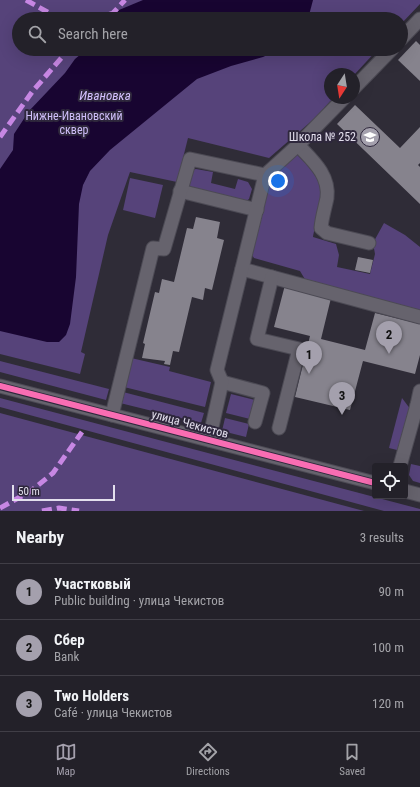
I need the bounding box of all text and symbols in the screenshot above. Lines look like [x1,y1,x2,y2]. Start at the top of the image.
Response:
search box [12,12,408,56]
icon: search [26,23,48,45]
text: Search here [58,25,128,43]
north arrow [324,68,360,104]
water label: Ивановка [79,88,131,103]
park label: Нижне-Ивановский сквер [25,109,123,137]
school or university icon: Школа № 252 [359,126,381,148]
place label: Школа № 252 [289,130,356,144]
your location [268,171,288,191]
pin: 2 [376,321,402,354]
pin: 1 [296,341,322,374]
pin: 3 [329,382,355,415]
street label: улица Чекистов [150,407,230,441]
map controls [372,463,408,499]
button: locate [372,463,408,499]
scale bar [12,483,115,502]
text: 50 m [18,485,40,498]
text: Nearby [16,527,64,547]
text: 3 results [360,530,404,545]
text: Участковый [54,575,131,593]
text: 1 [26,584,32,599]
text: 90 m [378,584,404,599]
text: Public building · улица Чекистов [54,593,224,608]
text: Сбер [54,631,85,649]
text: 2 [26,640,32,655]
text: 100 m [372,640,404,655]
text: Bank [54,649,79,664]
text: Two Holders [54,687,129,705]
text: 3 [26,696,32,711]
text: 120 m [372,696,404,711]
text: Café · улица Чекистов [54,705,172,720]
tab: Map [55,741,77,778]
tab: Directions [186,741,230,778]
tab: Saved [339,741,365,778]

